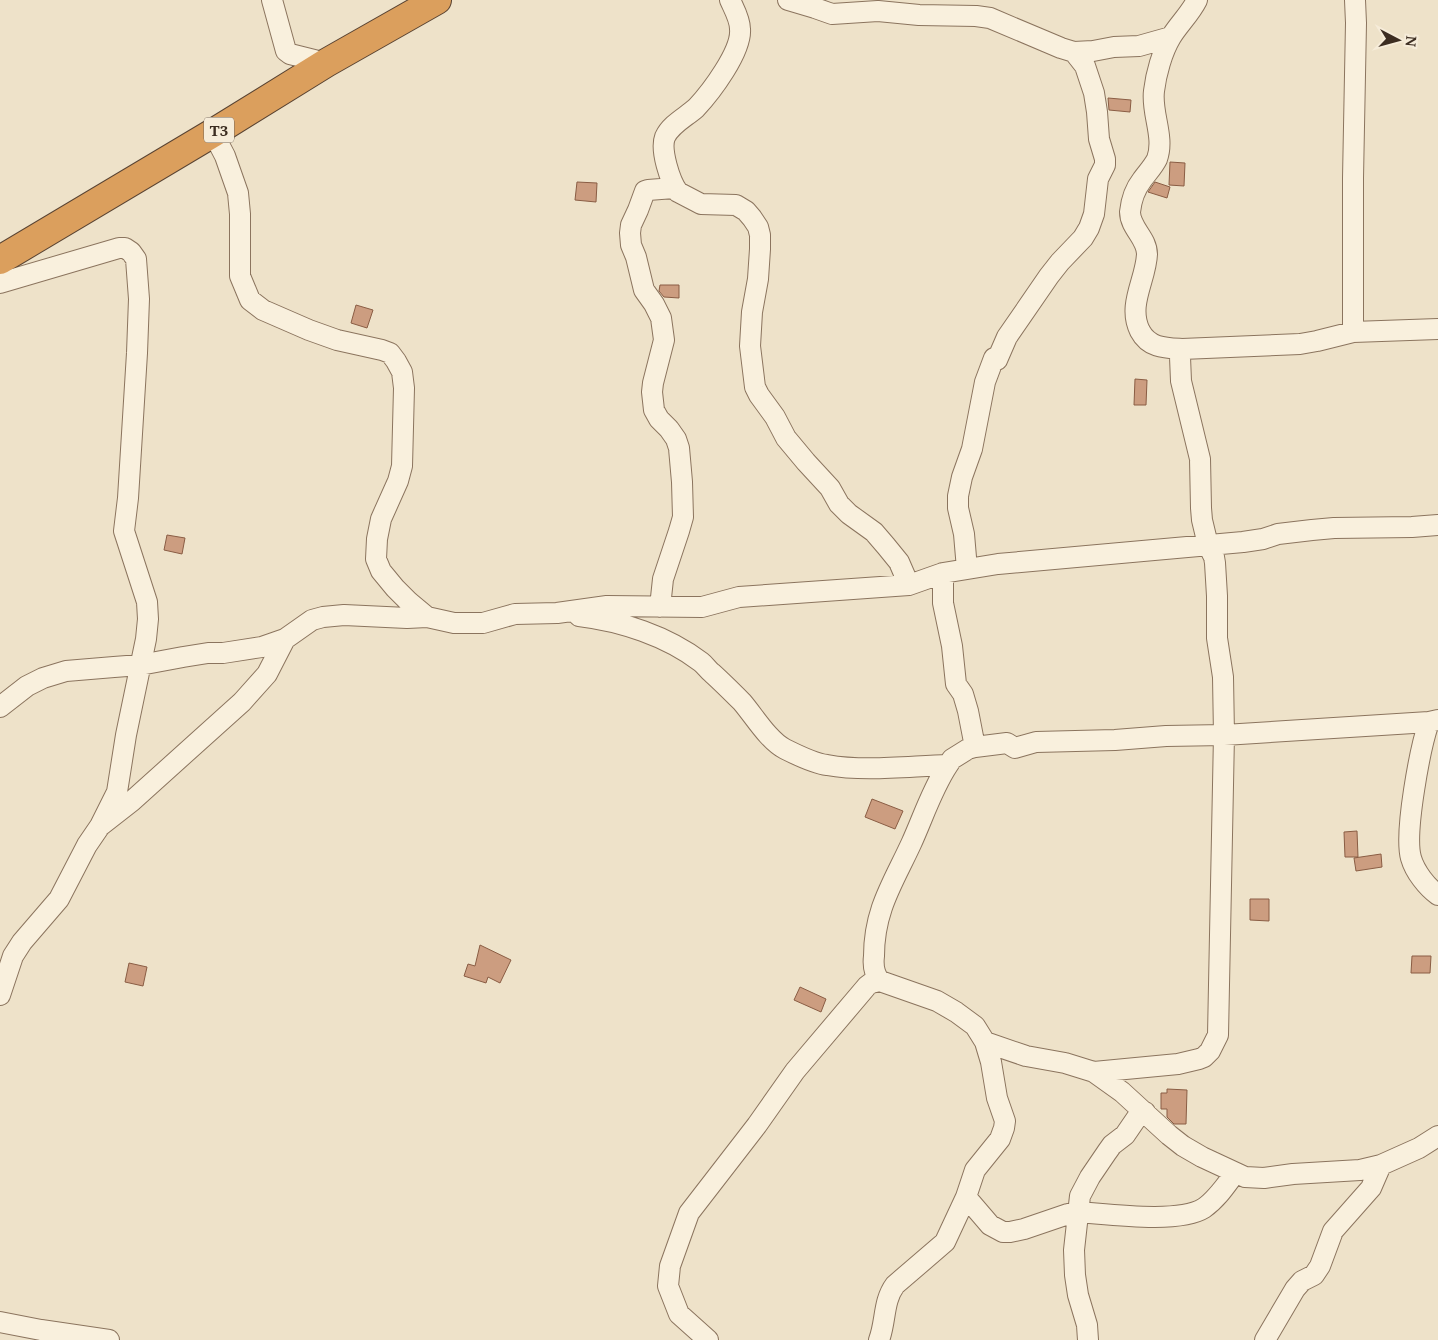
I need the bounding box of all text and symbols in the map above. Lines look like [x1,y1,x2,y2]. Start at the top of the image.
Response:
north arrow [1373,15,1423,65]
text: N [1401,35,1421,48]
road number: T3 [204,118,234,142]

